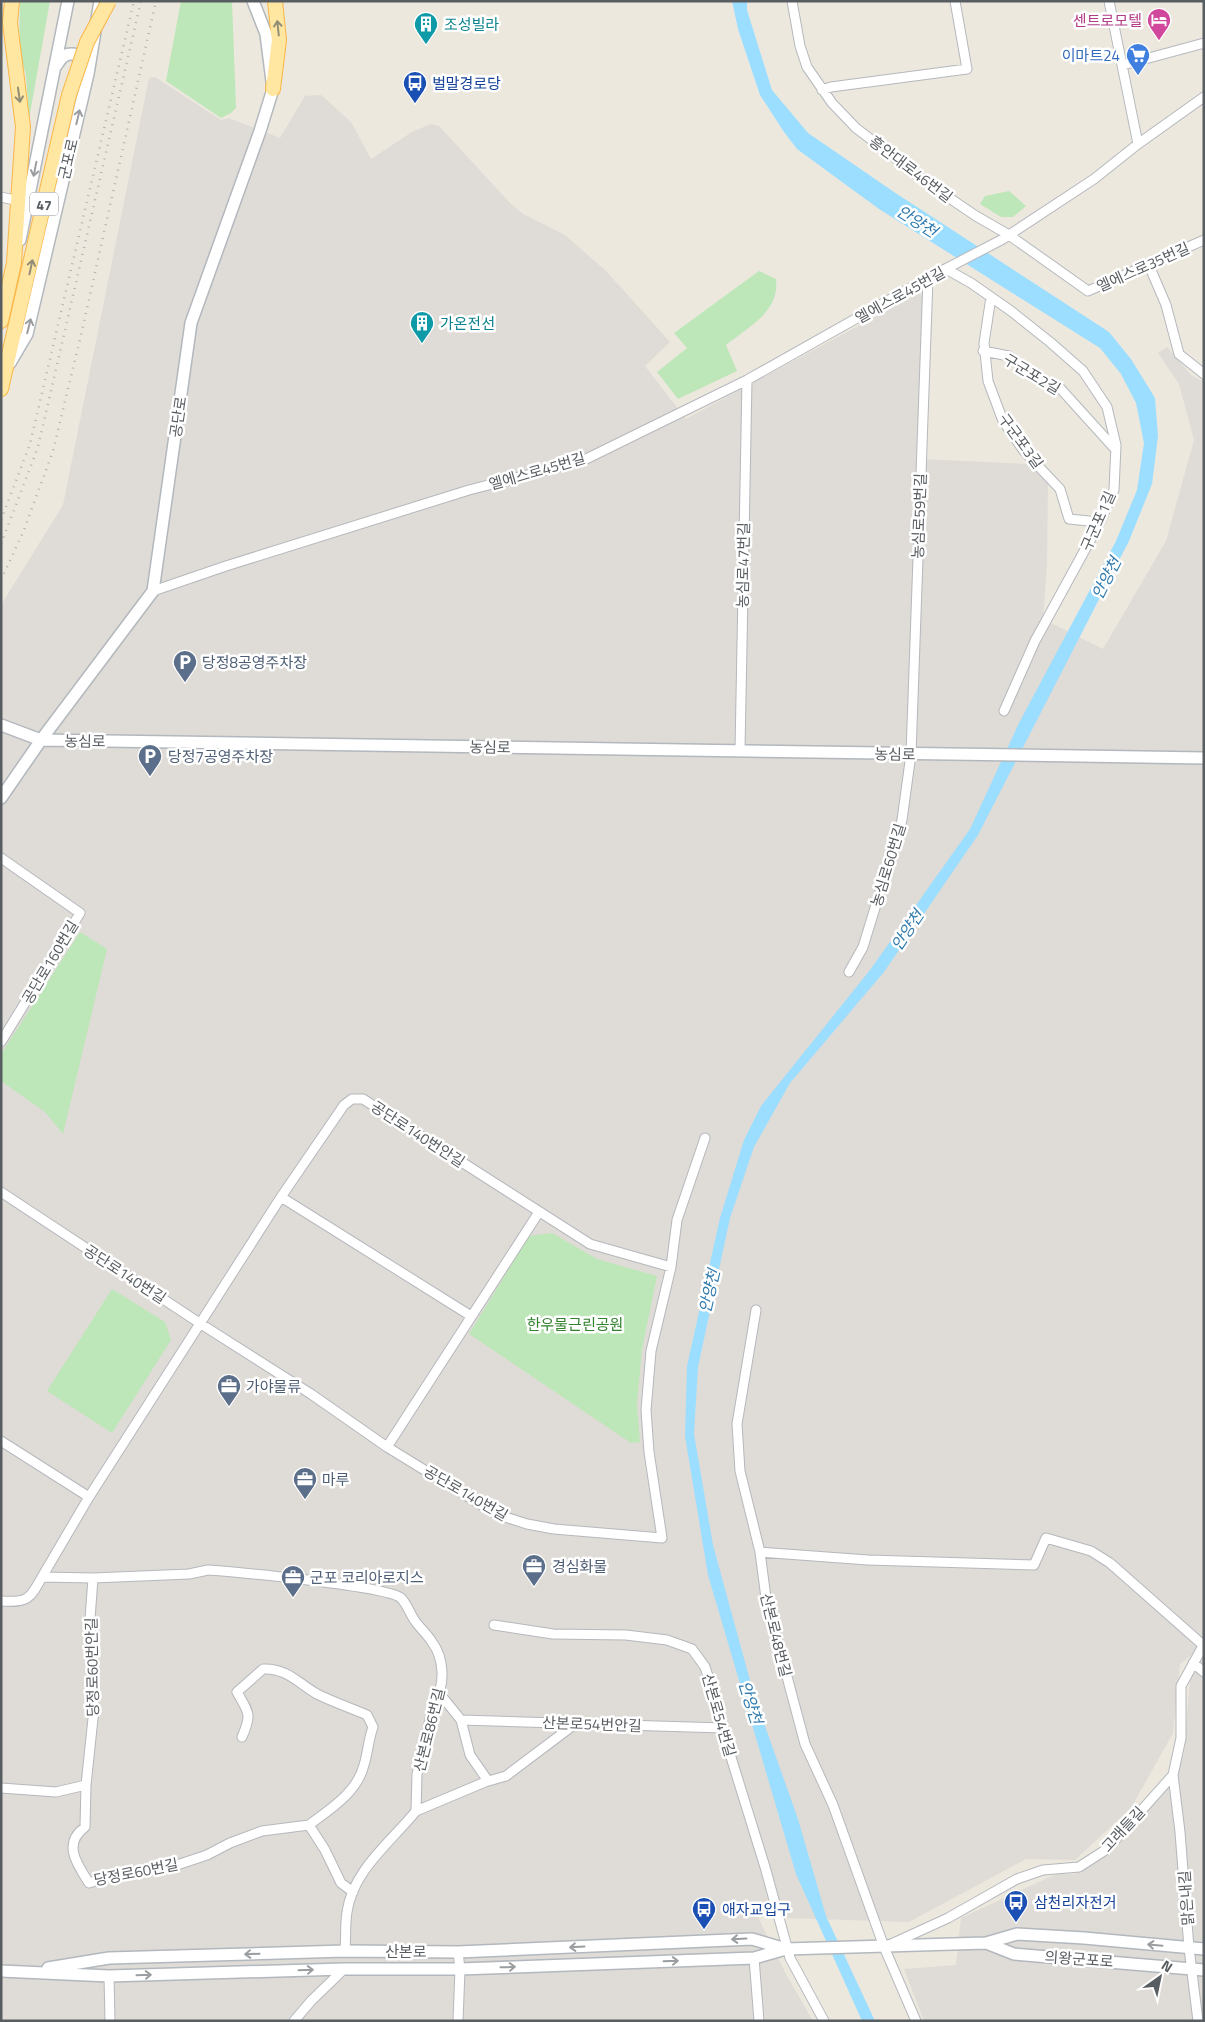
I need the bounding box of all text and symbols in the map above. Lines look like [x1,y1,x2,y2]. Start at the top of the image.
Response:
hotel icon: 센트로모텔 [1146,7,1172,41]
place label: 센트로모텔 [1073,9,1142,32]
building icon: 조성빌라 [413,11,439,45]
place label: 조성빌라 [444,13,499,36]
one-way arrow [273,20,283,36]
supermarket icon: 이마트24 [1125,42,1151,76]
place label: 이마트24 [1062,44,1120,67]
bus stop icon: 벌말경로당 [402,70,428,104]
place label: 벌말경로당 [432,72,501,95]
one-way arrow [14,87,24,103]
one-way arrow [74,109,83,125]
street label: 흥안대로46번길 [864,130,958,208]
street label: 군포로 [52,136,84,182]
one-way arrow [30,161,40,177]
road number: 47 [30,192,58,215]
water label: 안양천 [892,199,944,244]
street label: 엘에스로35번길 [1093,236,1193,298]
one-way arrow [27,259,36,275]
street label: 엘에스로45번길 [851,261,949,329]
building icon: 가온전선 [409,310,435,344]
place label: 가온전선 [440,312,495,335]
one-way arrow [24,318,34,334]
street label: 구군포2길 [999,348,1065,400]
street label: 공단로 [164,395,192,439]
street label: 구군포3길 [993,409,1049,473]
street label: 엘에스로45번길 [486,446,588,496]
street label: 농심로59번길 [906,473,932,559]
street label: 구군포1길 [1075,487,1121,555]
street label: 농심로47번길 [731,522,755,608]
water label: 안양천 [1085,551,1128,603]
parking icon: 당정8공영주차장 [172,649,198,683]
place label: 당정8공영주차장 [202,651,307,674]
street label: 농심로 [64,729,106,753]
street label: 농심로 [469,735,511,759]
street label: 농심로 [874,742,916,766]
parking icon: 당정7공영주차장 [137,743,163,777]
place label: 당정7공영주차장 [168,745,273,768]
street label: 농심로60번길 [864,821,912,909]
water label: 안양천 [885,903,931,955]
street label: 공단로160번길 [16,916,84,1008]
street label: 공단로140번안길 [366,1095,470,1173]
street label: 공단로140번길 [79,1239,171,1309]
water label: 안양천 [692,1265,726,1315]
park label: 한우물근린공원 [527,1313,623,1336]
office icon: 가야물류 [216,1373,242,1407]
place label: 가야물류 [246,1375,301,1398]
street label: 공단로140번길 [419,1459,513,1527]
office icon: 마루 [292,1466,318,1500]
place label: 마루 [322,1468,350,1491]
office icon: 경심화물 [521,1553,547,1587]
place label: 경심화물 [552,1555,607,1578]
office icon: 군포 코리아로지스 [280,1564,306,1598]
place label: 군포 코리아로지스 [310,1566,424,1589]
street label: 산본로48번길 [754,1591,798,1679]
street label: 당정로60번안길 [80,1617,104,1717]
street label: 산본로54번길 [696,1671,742,1759]
water label: 안양천 [733,1677,770,1729]
street label: 산본로86번길 [407,1686,451,1774]
street label: 산본로54번안길 [542,1711,642,1737]
street label: 고래들길 [1096,1801,1150,1857]
street label: 당정로60번길 [92,1853,180,1891]
street label: 맑은내길 [1173,1870,1199,1926]
bus stop icon: 삼천리자전거 [1003,1889,1029,1923]
place label: 삼천리자전거 [1034,1891,1117,1914]
bus stop icon: 애자교입구 [691,1896,717,1930]
place label: 애자교입구 [722,1898,791,1921]
one-way arrow [731,1935,747,1944]
street label: 산본로 [385,1940,427,1963]
one-way arrow [1147,1940,1163,1950]
one-way arrow [569,1942,585,1951]
street label: 의왕군포로 [1044,1945,1114,1973]
one-way arrow [244,1949,260,1959]
north arrow [1135,1952,1185,2002]
text: N [1158,1954,1177,1977]
one-way arrow [662,1957,678,1966]
one-way arrow [500,1962,516,1972]
one-way arrow [298,1966,314,1975]
one-way arrow [136,1970,152,1980]

